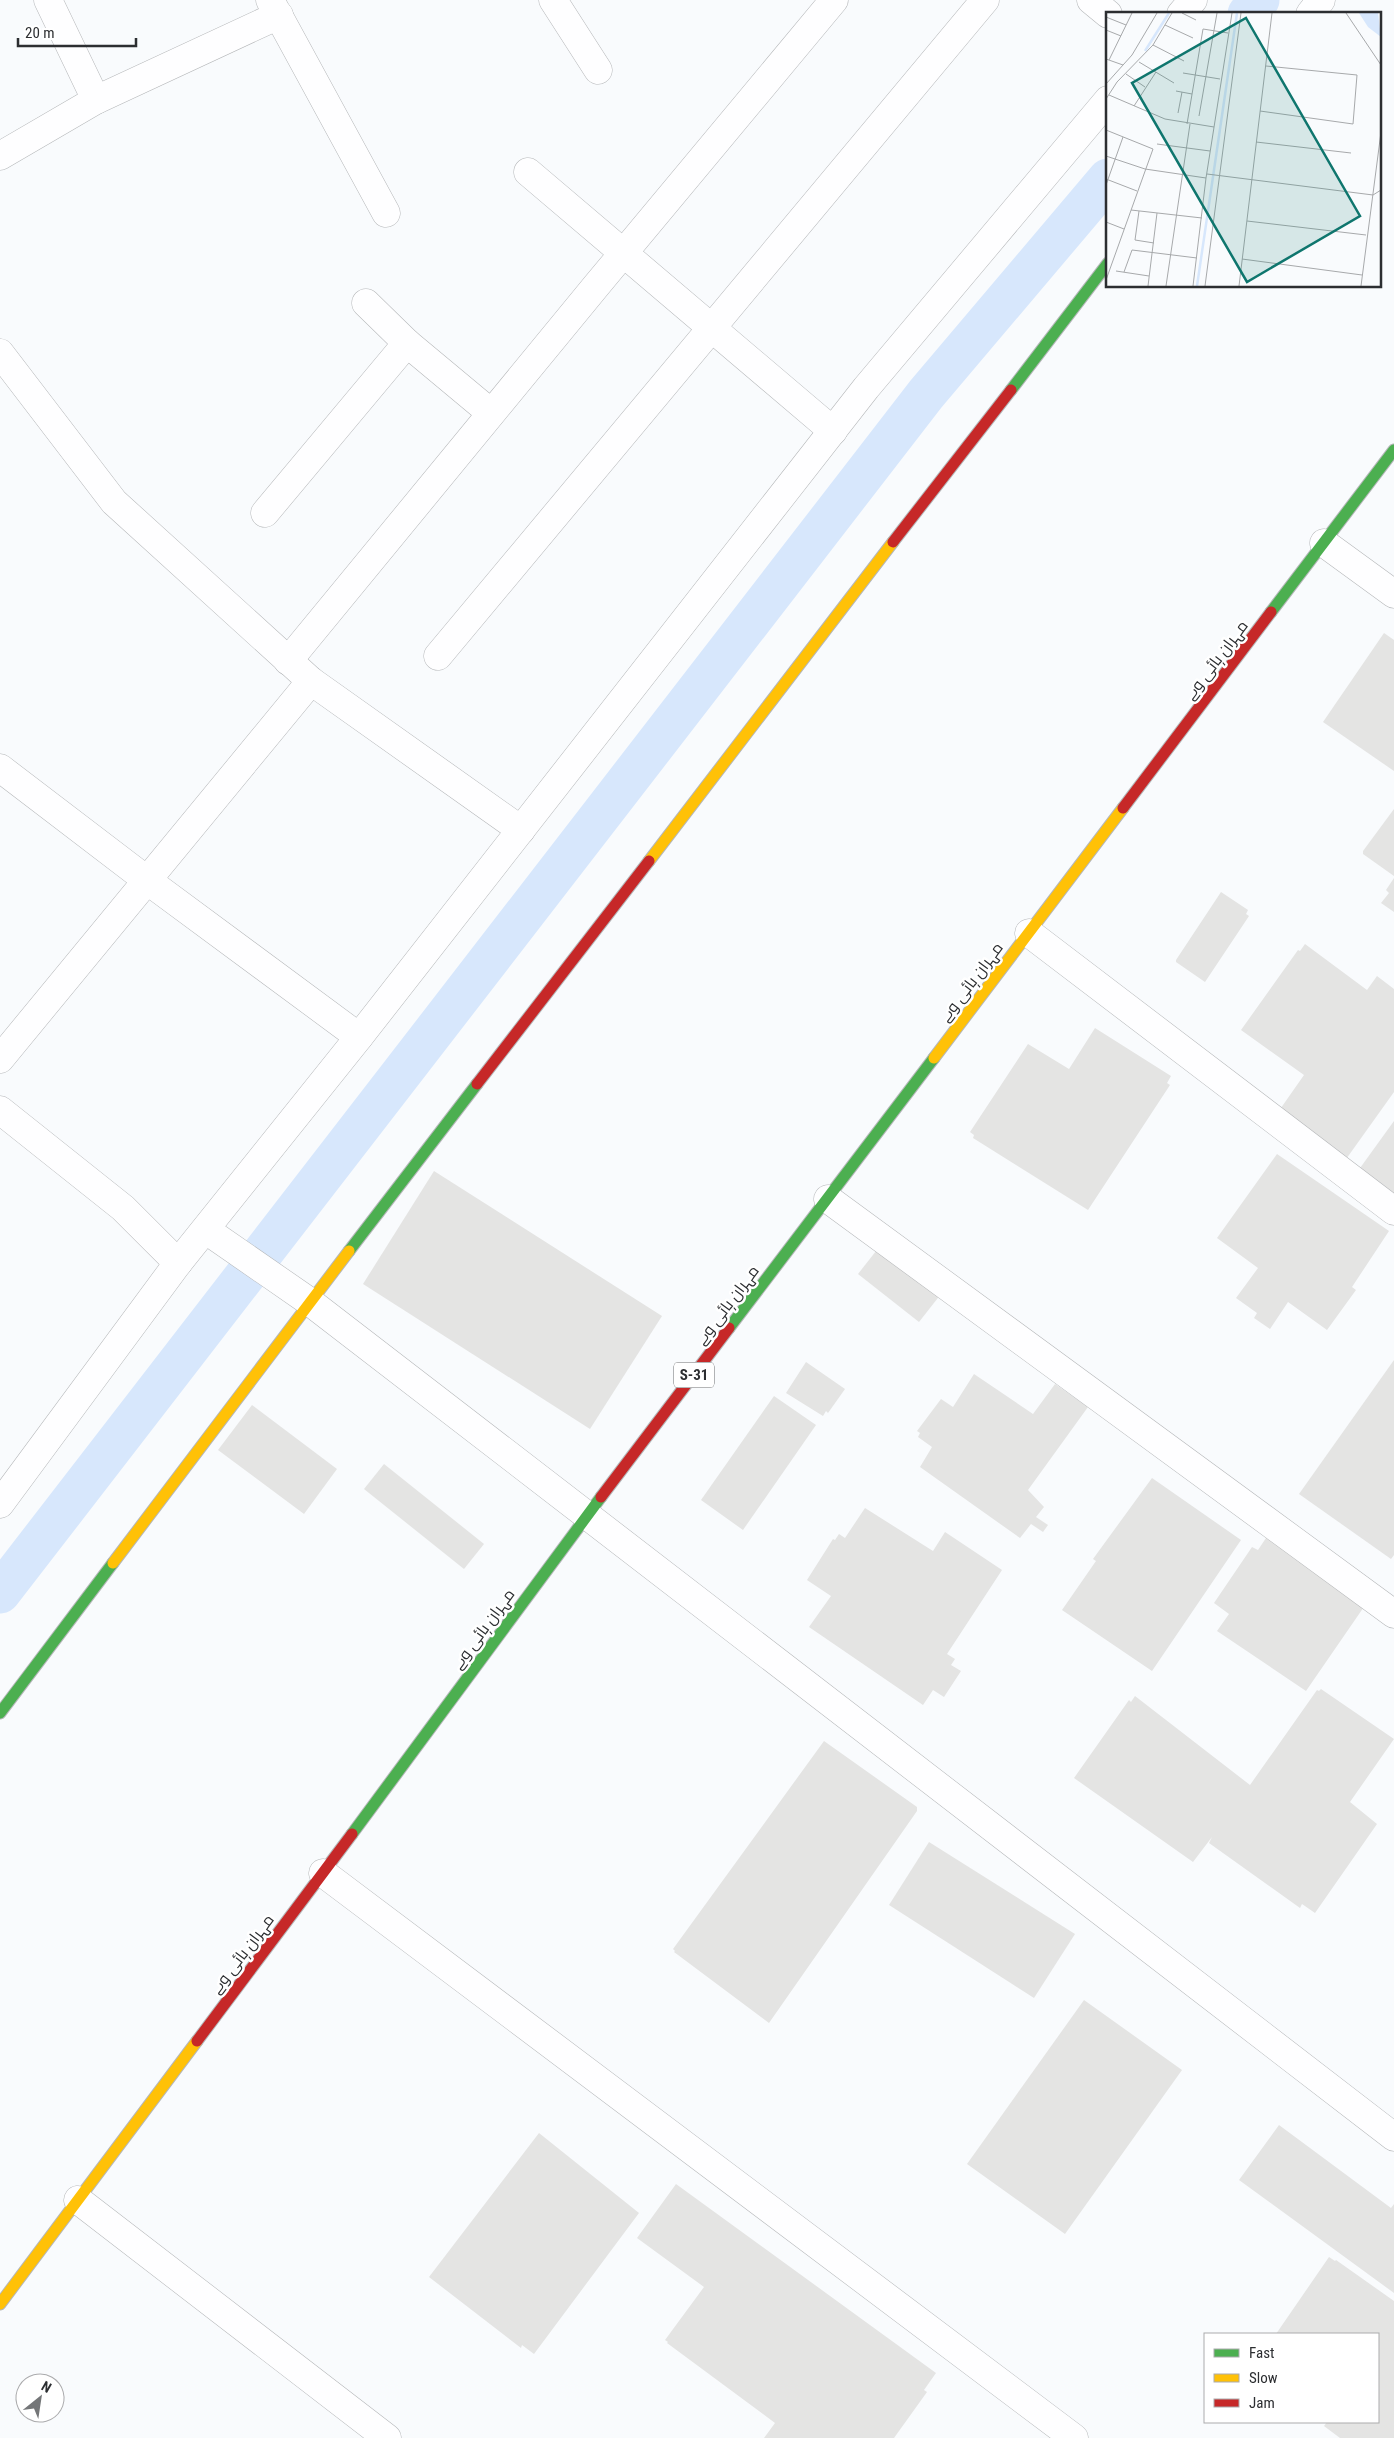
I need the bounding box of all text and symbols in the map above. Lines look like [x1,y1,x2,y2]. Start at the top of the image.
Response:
inset map [1106,12,1382,288]
scale bar [18,15,135,47]
text: 20 m [25,24,55,42]
street label: مہران ہائی وے [1180,617,1254,705]
street label: مہران ہائی وے [935,939,1009,1027]
street label: مہران ہائی وے [691,1262,765,1350]
road number: S-31 [674,1362,714,1388]
street label: مہران ہائی وے [448,1585,520,1674]
street label: مہران ہائی وے [206,1911,280,1999]
legend [1204,2333,1379,2423]
text: Fast [1249,2344,1274,2362]
text: Slow [1249,2369,1278,2387]
north arrow [15,2373,65,2423]
text: N [39,2378,54,2396]
text: Jam [1249,2394,1275,2412]

